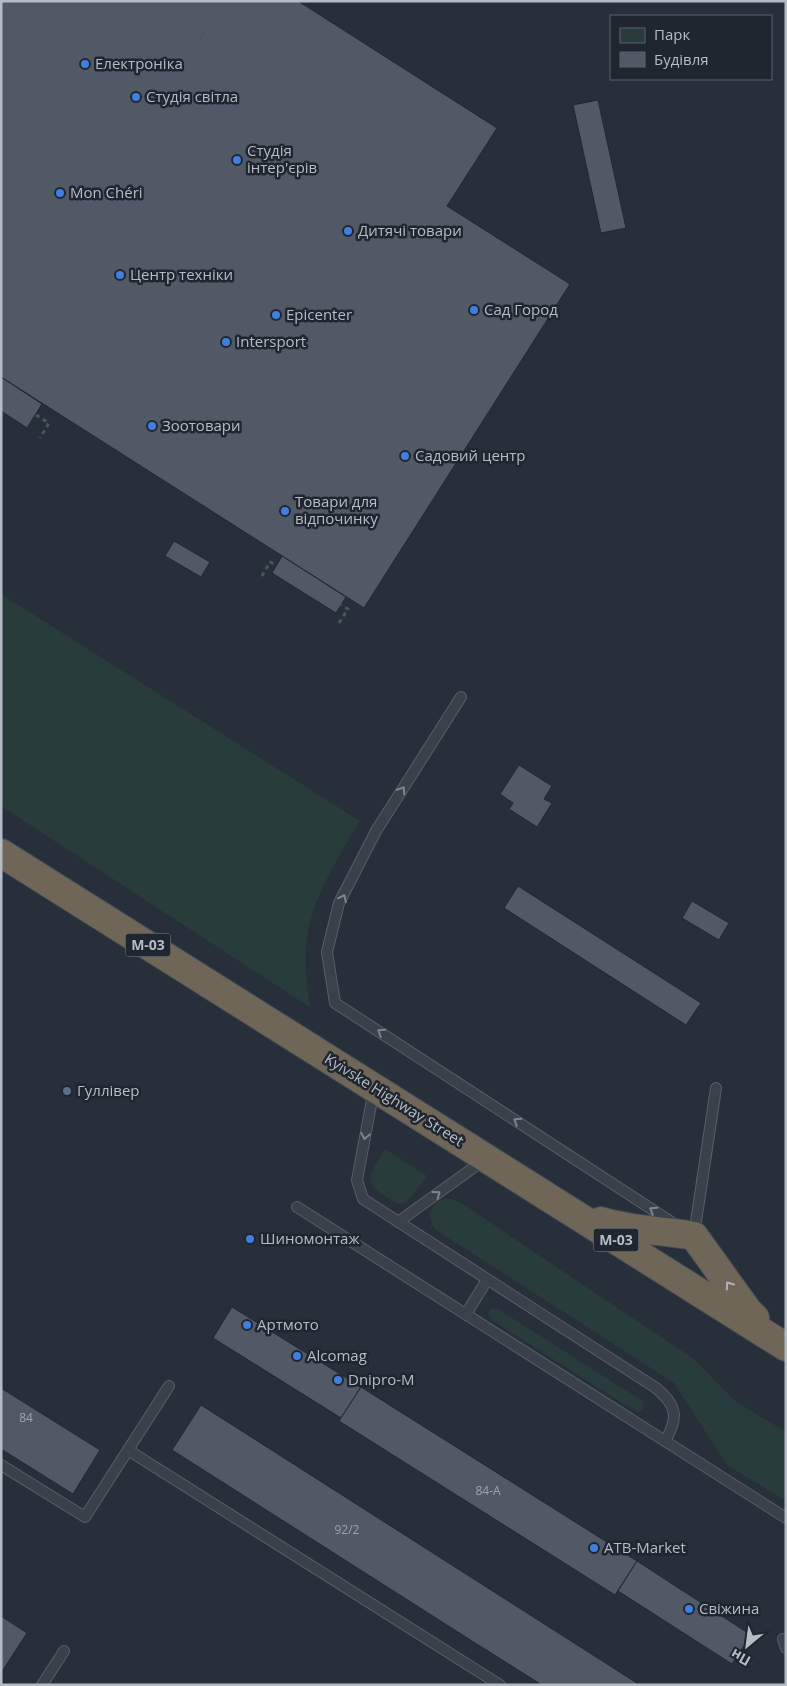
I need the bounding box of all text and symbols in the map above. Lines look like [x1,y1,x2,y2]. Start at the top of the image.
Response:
legend [610,15,772,80]
text: Парк [654,24,690,44]
text: Будівля [654,49,709,69]
place label: Електроніка [95,53,183,73]
marker: Електроніка [79,58,91,70]
place label: Студія світла [146,86,238,106]
marker: Студія світла [130,91,142,103]
place label: Студія інтер'єрів [247,140,317,177]
marker: Студія інтер'єрів [231,154,243,166]
place label: Mon Chéri [70,182,143,202]
marker: Mon Chéri [54,187,66,199]
place label: Дитячі товари [358,220,462,240]
marker: Дитячі товари [342,225,354,237]
place label: Центр техніки [130,264,233,284]
marker: Центр техніки [114,269,126,281]
place label: Сад Город [484,299,558,319]
place label: Epicenter [286,304,352,324]
marker: Сад Город [468,304,480,316]
marker: Epicenter [270,309,282,321]
place label: Intersport [236,331,306,351]
marker: Intersport [220,336,232,348]
place label: Зоотовари [162,415,241,435]
marker: Зоотовари [146,420,158,432]
place label: Садовий центр [415,445,526,465]
marker: Садовий центр [399,450,411,462]
place label: Товари для відпочинку [295,491,378,528]
marker: Товари для відпочинку [279,505,291,517]
one-way arrow [396,787,406,796]
one-way arrow [336,894,347,903]
road number: М-03 [126,934,170,956]
one-way arrow [377,1029,386,1039]
street label: Kyivske Highway Street [321,1048,468,1150]
place label: Гуллівер [77,1080,139,1100]
marker: Гуллівер [61,1085,73,1097]
one-way arrow [513,1118,522,1127]
one-way arrow [361,1132,371,1141]
one-way arrow [432,1190,441,1200]
one-way arrow [649,1206,658,1216]
place label: Шиномонтаж [260,1228,359,1248]
road number: М-03 [594,1228,638,1252]
marker: Шиномонтаж [244,1233,256,1245]
one-way arrow [726,1281,735,1291]
place label: Артмото [257,1314,319,1334]
marker: Артмото [241,1319,253,1331]
place label: Alcomag [307,1345,367,1365]
marker: Alcomag [291,1350,303,1362]
place label: Dnipro-M [348,1369,415,1389]
marker: Dnipro-M [332,1374,344,1386]
house number: 84 [19,1409,33,1426]
house number: 84-А [475,1482,501,1499]
house number: 92/2 [335,1521,360,1538]
place label: ATB-Market [604,1537,686,1557]
marker: ATB-Market [588,1542,600,1554]
place label: Свіжина [699,1598,759,1618]
marker: Свіжина [683,1603,695,1615]
north arrow [722,1621,772,1671]
text: Пн [727,1645,754,1671]

